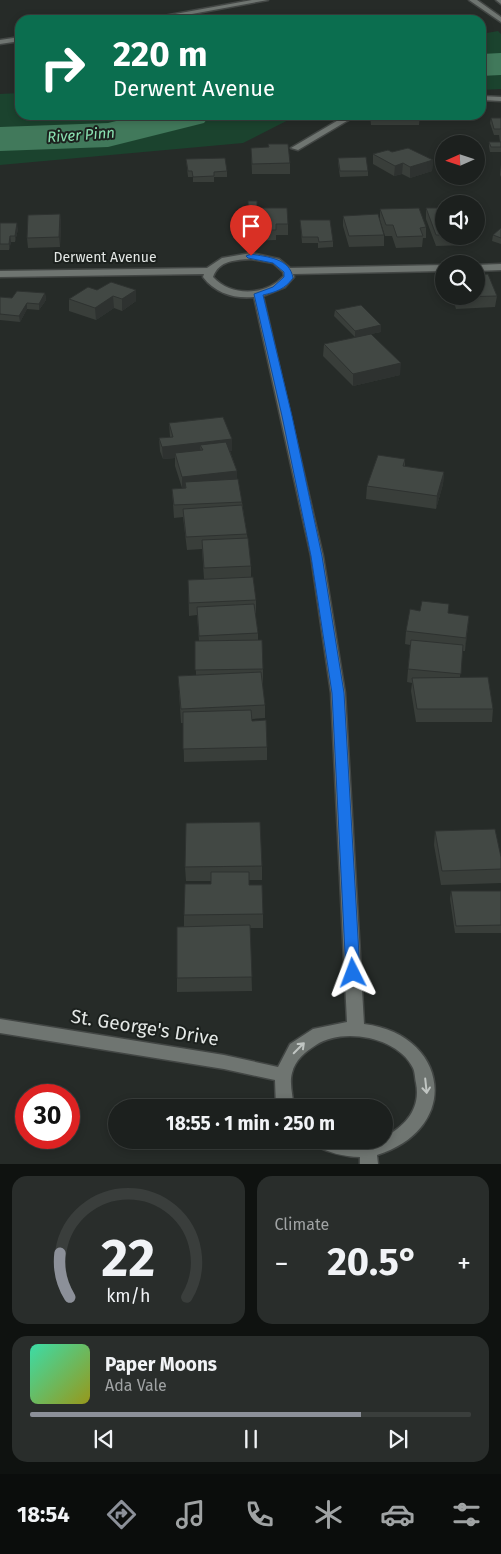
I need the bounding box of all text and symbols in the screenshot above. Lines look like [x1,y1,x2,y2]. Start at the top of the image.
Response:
text: 220 m [113,33,208,75]
icon: right [30,35,95,100]
text: Derwent Avenue [113,75,275,102]
water label: River Pinn [46,124,116,146]
north arrow [435,135,485,185]
map controls [435,135,485,305]
button: sound [435,195,485,245]
pin [230,205,272,256]
icon: arrive [237,212,265,240]
street label: Derwent Avenue [53,249,157,266]
button: search [435,255,485,305]
position arrow [326,946,378,998]
street label: St. George's Drive [69,1004,221,1051]
one-way arrow [293,1042,305,1054]
one-way arrow [421,1078,431,1094]
speed limit sign: 30 [15,1084,80,1149]
text: 18:55 · 1 min · 250 m [166,1112,335,1135]
text: Climate [275,1215,329,1234]
text: 22 [101,1227,155,1290]
text: 20.5° [327,1239,418,1285]
text: − [275,1247,289,1280]
text: + [457,1247,471,1280]
text: km/h [106,1285,150,1307]
text: Paper Moons [105,1353,217,1376]
text: Ada Vale [105,1376,167,1395]
icon: previous [90,1425,118,1453]
icon: pause [237,1425,265,1453]
icon: next [384,1425,412,1453]
icon: directions [104,1497,139,1532]
icon: music [173,1497,208,1532]
icon: phone [242,1497,277,1532]
icon: climate [311,1497,346,1532]
icon: car [380,1497,415,1532]
icon: filters [449,1497,484,1532]
text: 18:54 [17,1501,70,1528]

